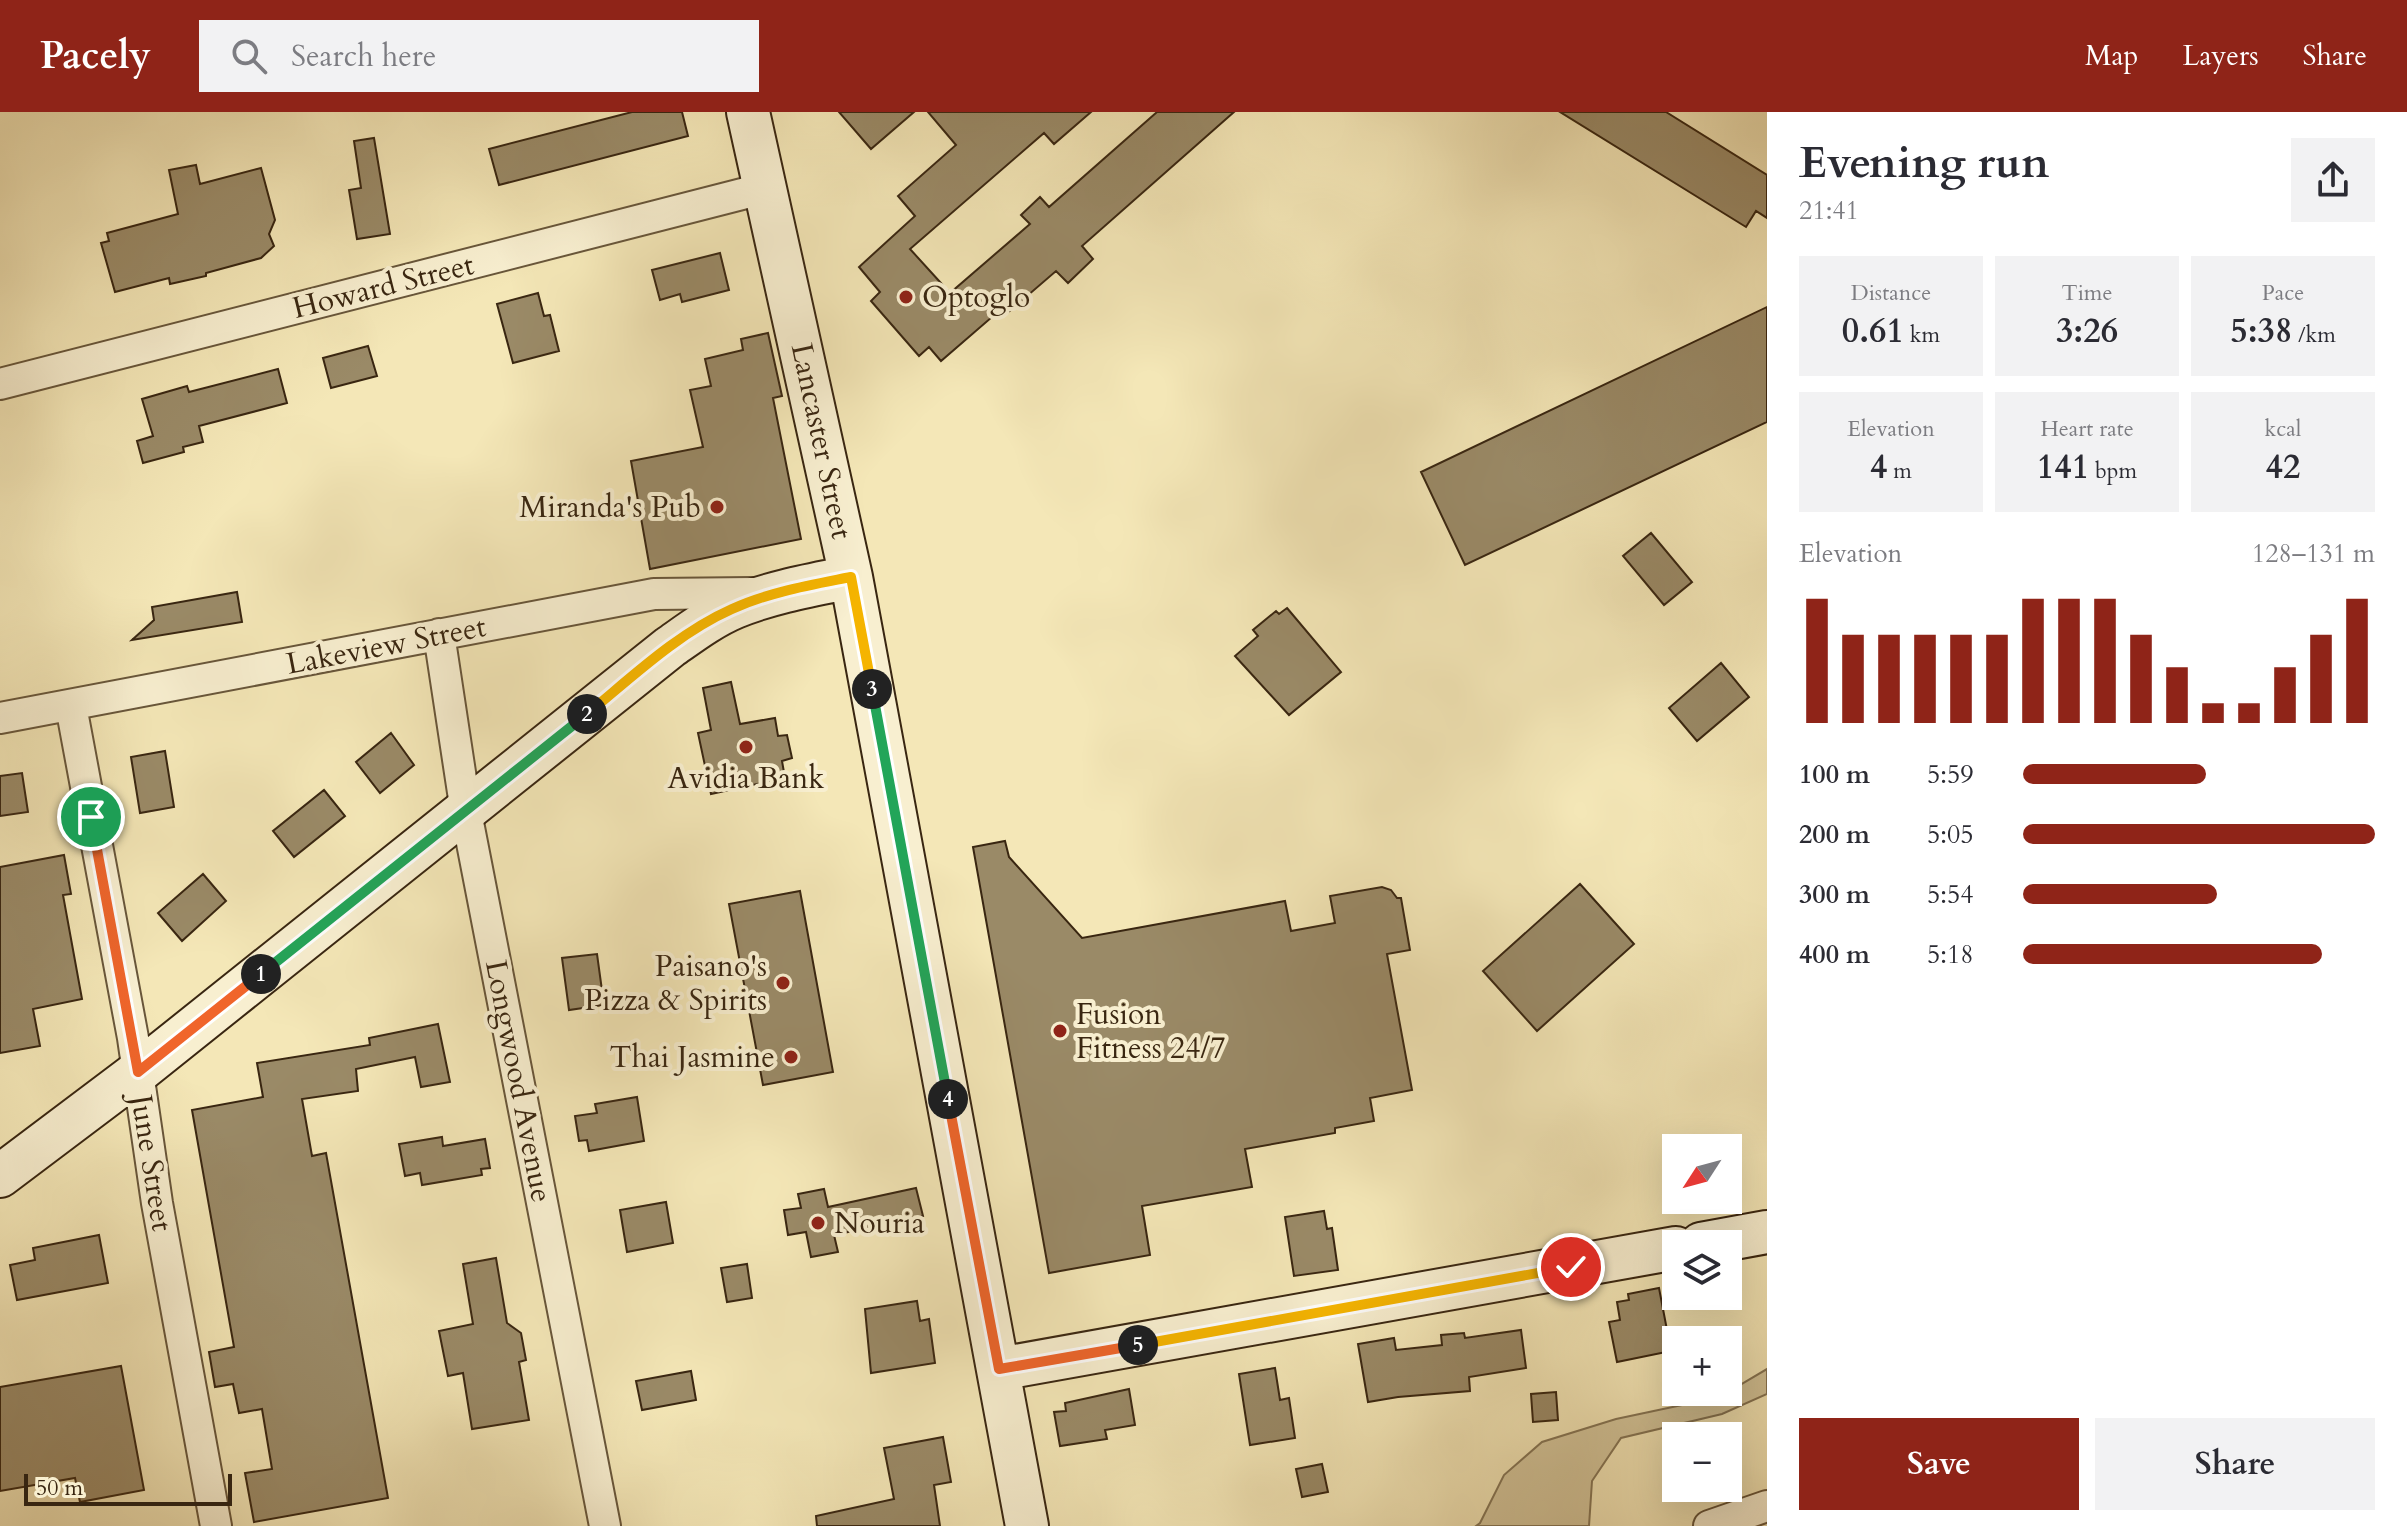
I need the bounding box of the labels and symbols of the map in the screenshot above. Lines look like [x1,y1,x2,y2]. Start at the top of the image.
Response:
street label: Howard Street [288,244,479,329]
place label: Optoglo [922,277,1030,318]
marker: Optoglo [897,288,915,306]
street label: Lancaster Street [781,339,862,543]
place label: Miranda's Pub [519,487,701,528]
marker: Miranda's Pub [708,498,726,516]
street label: Lakeview Street [283,606,490,685]
pin: 3 [852,669,892,709]
pin: 2 [567,694,607,734]
marker: Avidia Bank [737,738,755,756]
place label: Avidia Bank [668,758,824,799]
pin [57,783,125,851]
place label: Paisano's Pizza & Spirits [584,946,767,1021]
pin: 1 [241,954,281,994]
street label: Longwood Avenue [475,956,562,1206]
marker: Paisano's Pizza & Spirits [774,974,792,992]
place label: Fusion Fitness 24/7 [1076,994,1226,1069]
marker: Fusion Fitness 24/7 [1051,1022,1069,1040]
place label: Thai Jasmine [609,1037,775,1078]
marker: Thai Jasmine [782,1048,800,1066]
pin: 4 [928,1079,968,1119]
street label: June Street [120,1088,183,1235]
north arrow [1662,1134,1742,1214]
place label: Nouria [834,1203,925,1244]
marker: Nouria [809,1214,827,1232]
pin [1537,1233,1605,1301]
pin: 5 [1118,1325,1158,1365]
scale bar [24,1470,232,1506]

